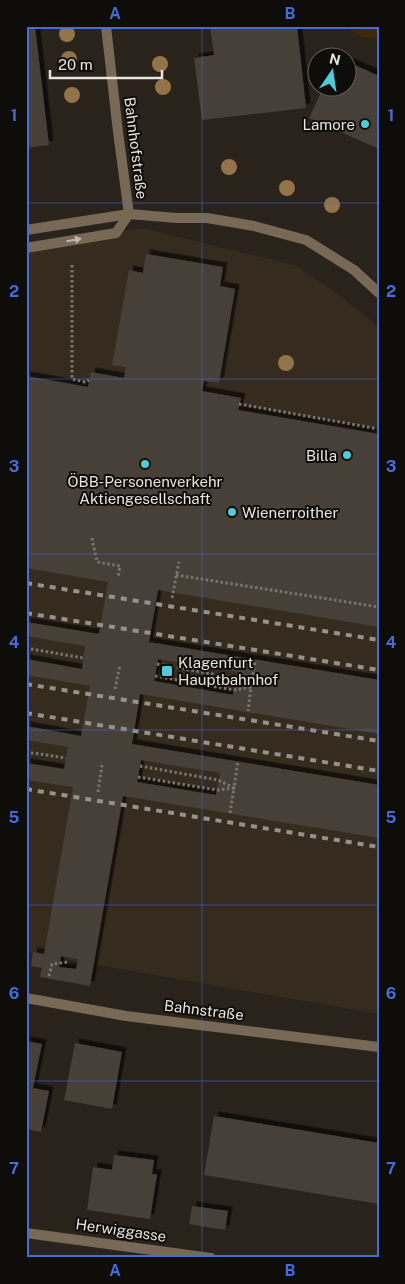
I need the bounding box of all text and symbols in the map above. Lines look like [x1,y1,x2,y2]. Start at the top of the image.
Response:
text: A [109,4,121,23]
text: B [285,4,296,23]
scale bar [50,48,162,80]
north arrow [308,48,358,98]
text: N [328,50,342,68]
text: 20 m [58,56,93,73]
street label: Bahnhofstraße [121,96,151,200]
text: 1 [11,106,17,125]
text: 1 [388,106,394,125]
place label: Lamore [303,116,355,133]
marker: Lamore [359,118,371,130]
one-way arrow [67,236,83,244]
text: 2 [9,282,19,301]
text: 2 [386,282,396,301]
place label: Billa [306,447,337,464]
marker: Billa [341,449,353,461]
text: 3 [9,457,19,476]
text: 3 [386,457,396,476]
marker: ÖBB-Personenverkehr Aktiengesellschaft [139,458,151,470]
place label: ÖBB-Personenverkehr Aktiengesellschaft [68,472,223,507]
place label: Wienerroither [242,504,338,521]
marker: Wienerroither [226,506,238,518]
text: 4 [9,633,20,652]
text: 4 [386,633,397,652]
place label: Klagenfurt Hauptbahnhof [178,654,278,688]
marker: Klagenfurt Hauptbahnhof [160,664,174,678]
text: 5 [9,808,20,827]
text: 5 [386,808,397,827]
text: 6 [9,984,19,1003]
text: 6 [386,984,396,1003]
street label: Bahnstraße [163,997,245,1023]
text: 7 [9,1159,19,1178]
text: 7 [386,1159,396,1178]
street label: Herwiggasse [75,1215,167,1245]
text: A [109,1261,121,1280]
text: B [285,1261,296,1280]

